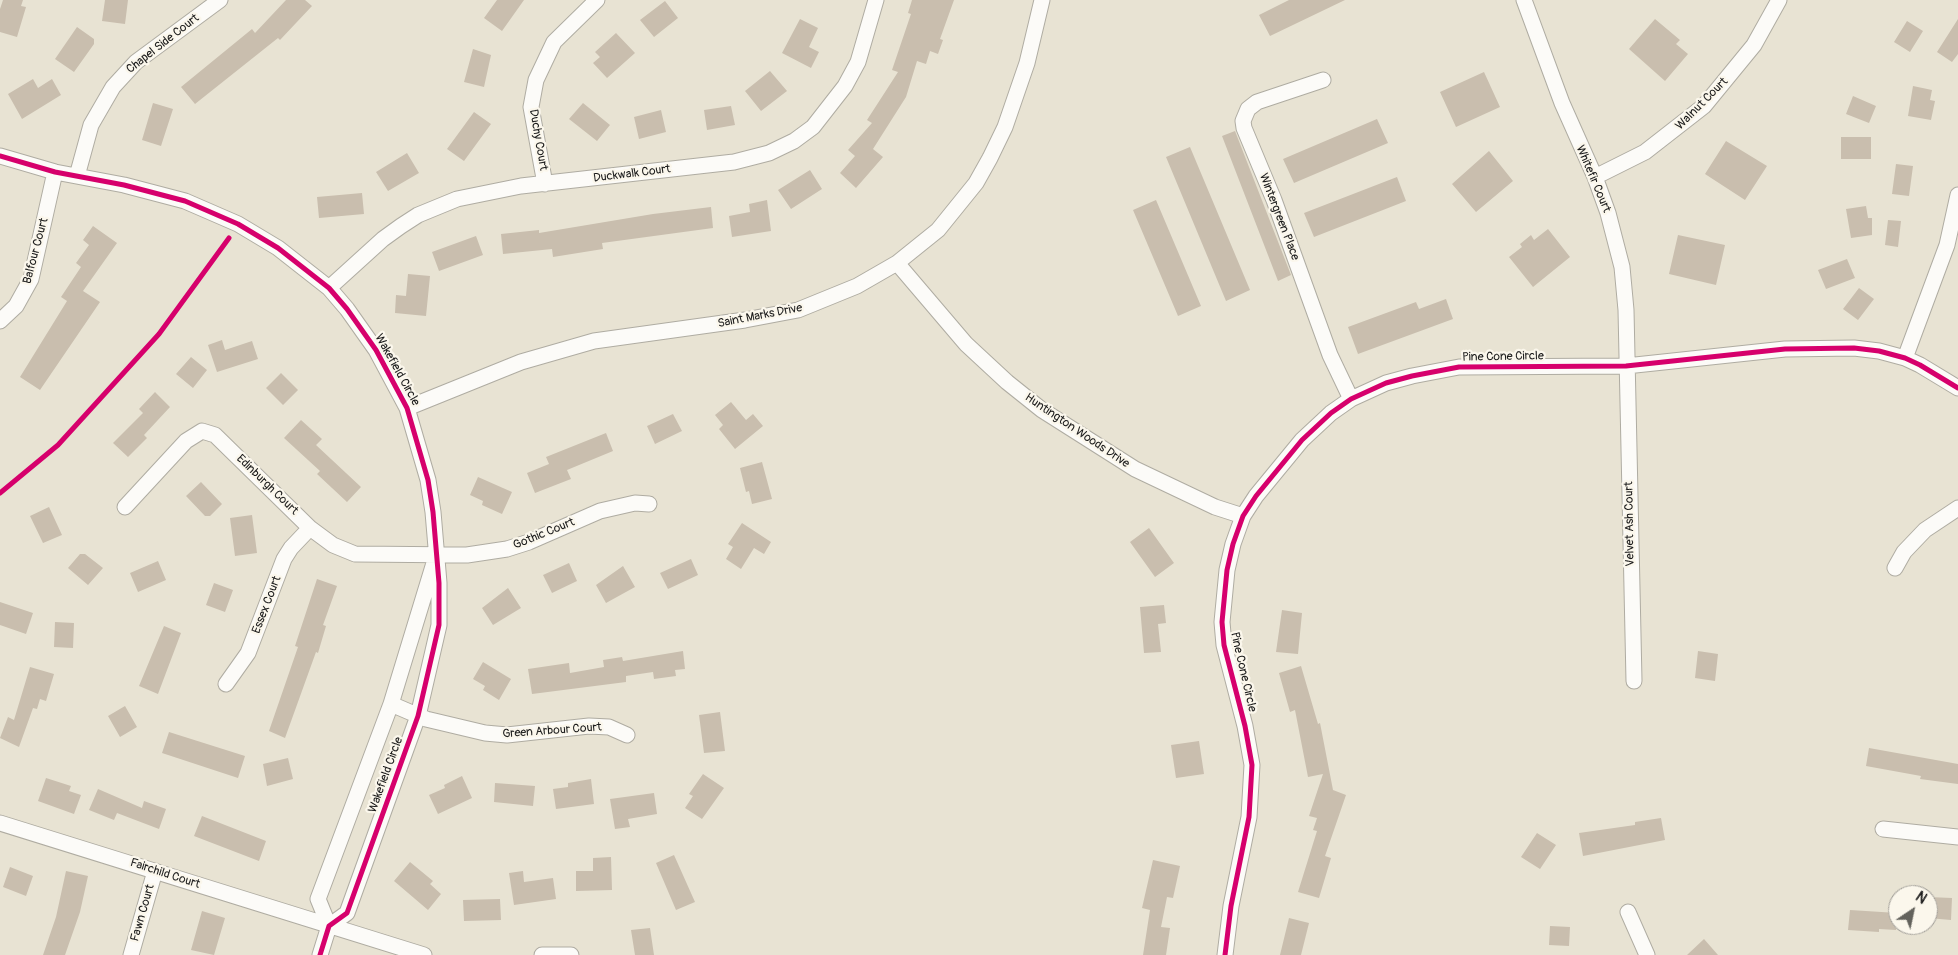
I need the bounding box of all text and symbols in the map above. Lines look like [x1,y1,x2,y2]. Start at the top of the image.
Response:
street label: Chapel Side Court [124,11,202,77]
street label: Walnut Court [1673,75,1731,133]
street label: Duchy Court [526,108,550,172]
street label: Whitefir Court [1572,143,1614,215]
street label: Duckwalk Court [593,162,671,186]
street label: Wintergreen Place [1256,171,1302,263]
street label: Balfour Court [20,216,52,286]
street label: Saint Marks Drive [717,301,803,331]
street label: Wakefield Circle [371,332,423,408]
street label: Pine Cone Circle [1462,349,1544,365]
street label: Huntington Woods Drive [1022,391,1132,471]
street label: Edinburgh Court [233,452,301,518]
street label: Velvet Ash Court [1622,481,1638,567]
street label: Gothic Court [511,515,577,553]
street label: Essex Court [249,574,285,636]
street label: Pine Cone Circle [1227,631,1259,713]
street label: Green Arbour Court [502,720,602,742]
street label: Wakefield Circle [366,735,406,815]
street label: Fairchild Court [128,856,202,892]
street label: Fawn Court [128,883,158,943]
north arrow [1888,885,1938,935]
text: N [1912,888,1930,908]

